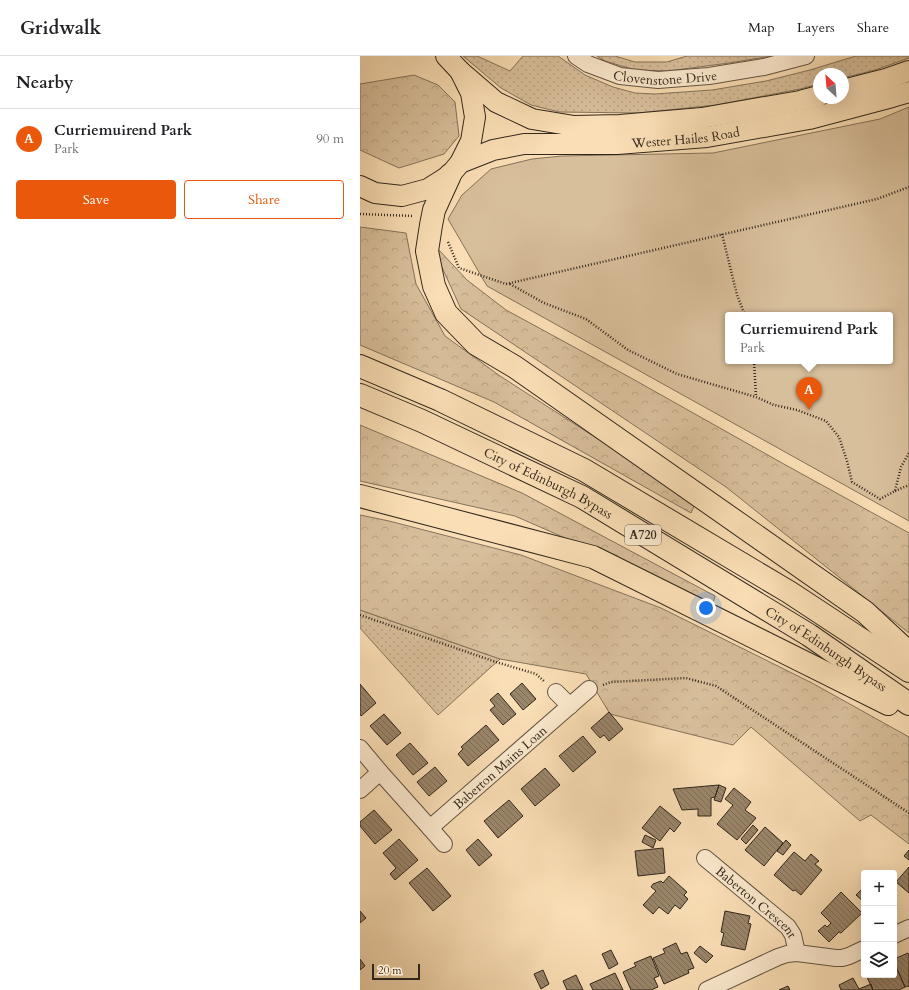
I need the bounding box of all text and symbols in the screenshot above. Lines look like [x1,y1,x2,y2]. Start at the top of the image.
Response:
text: Gridwalk [20,15,101,41]
text: Map [748,18,775,37]
text: Layers [797,18,835,37]
text: Share [857,18,889,37]
street label: Clovenstone Drive [610,66,719,90]
north arrow [813,68,849,104]
text: Nearby [16,71,73,94]
text: Curriemuirend Park [54,120,192,140]
street label: Wester Hailes Road [630,123,741,153]
text: A [24,130,34,148]
text: 90 m [316,130,344,148]
text: Park [54,140,79,158]
button: Save [16,180,176,219]
button: Share [184,180,344,219]
popup [725,312,893,364]
text: Curriemuirend Park [740,319,878,339]
text: Park [740,339,765,357]
pin: A [796,377,822,410]
street label: City of Edinburgh Bypass [481,444,616,524]
road number: A720 [625,525,661,545]
your location [696,598,716,618]
street label: City of Edinburgh Bypass [762,603,890,696]
street label: Baberton Mains Loan [450,721,552,814]
street label: Baberton Crescent [712,863,801,942]
map controls [861,870,897,978]
button: + [861,870,897,906]
button: − [861,906,897,942]
button: layers [861,942,897,978]
scale bar [372,962,420,981]
text: 20 m [378,963,402,978]

